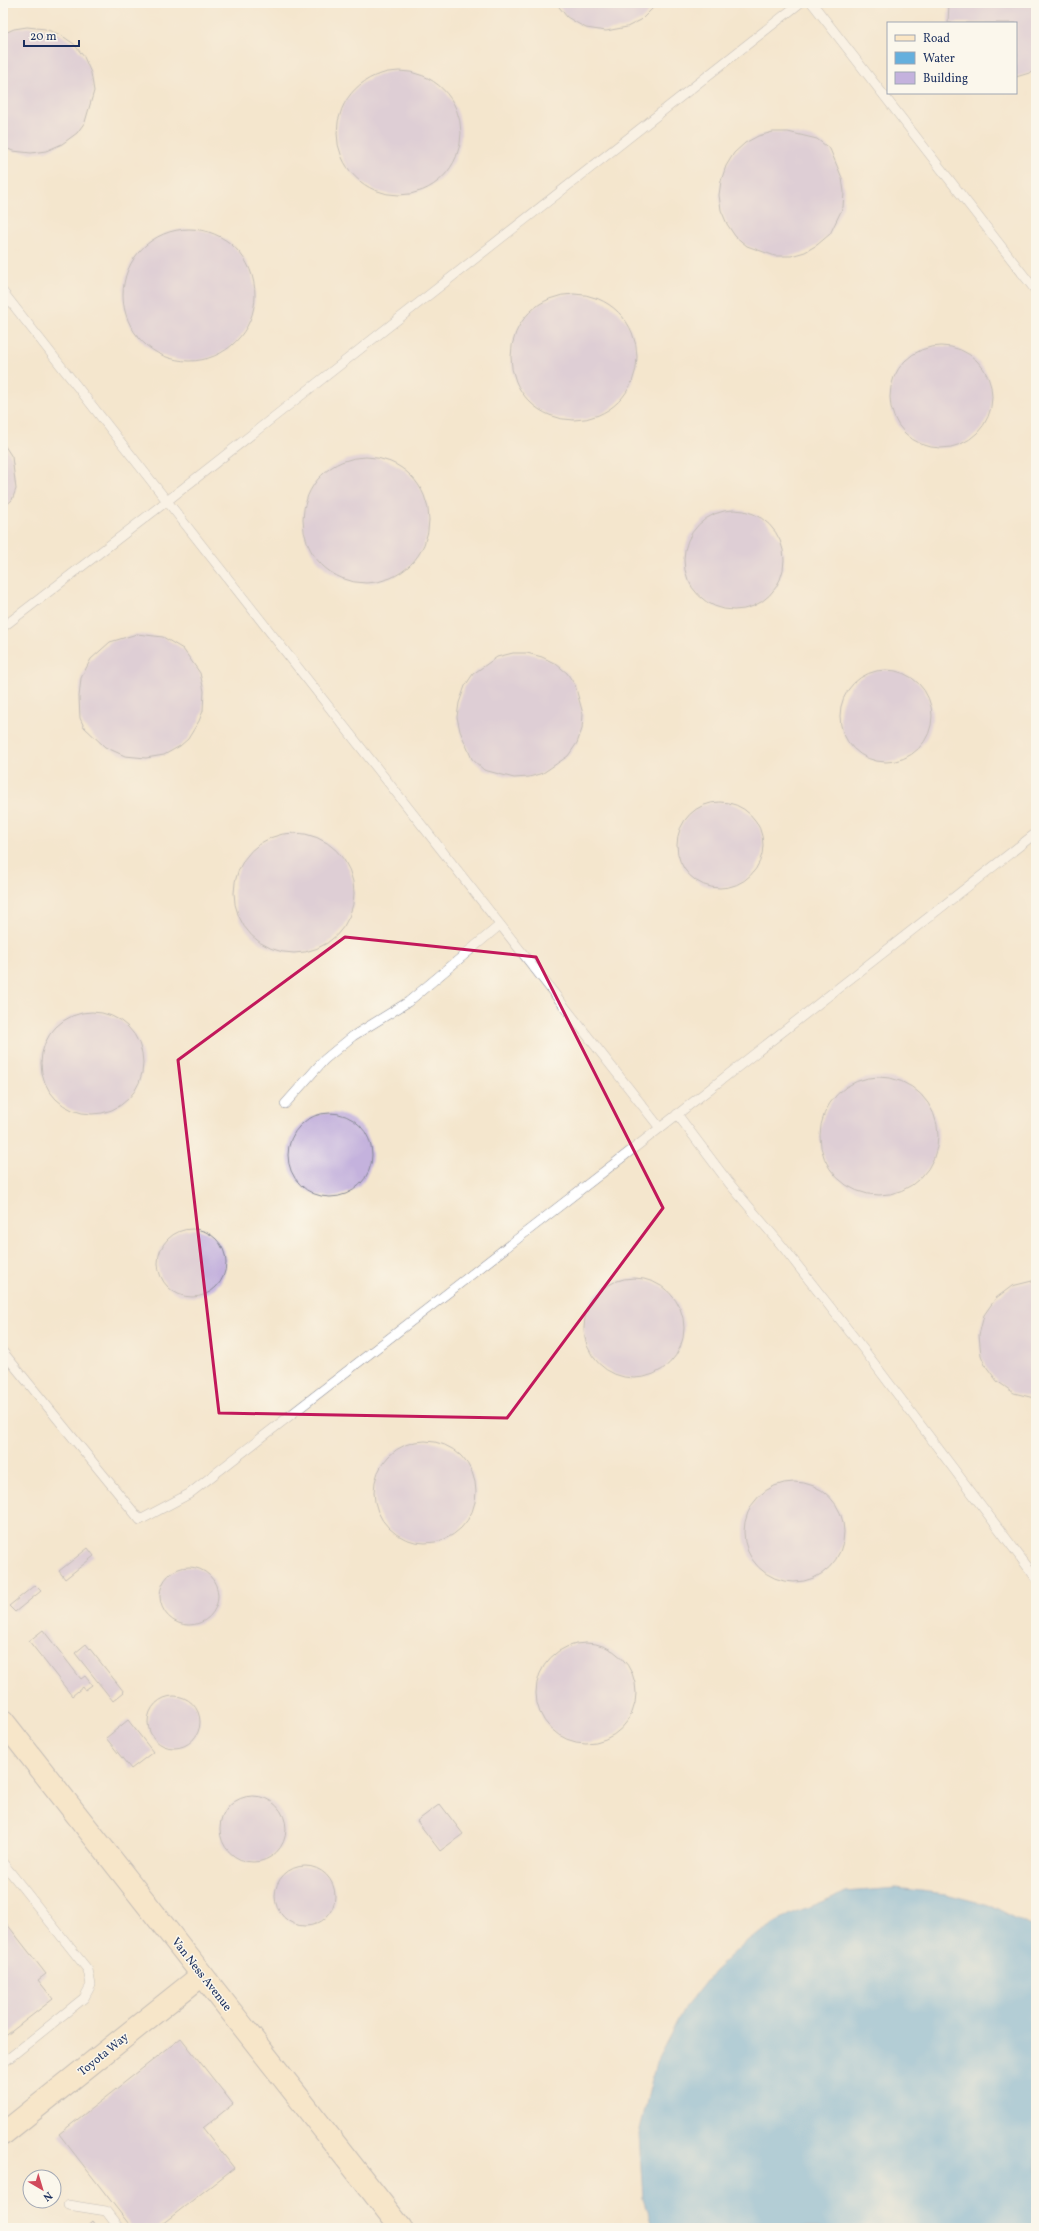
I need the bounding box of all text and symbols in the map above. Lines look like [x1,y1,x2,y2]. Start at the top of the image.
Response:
scale bar [24,22,79,48]
legend [887,22,1017,94]
text: 20 m [30,29,57,45]
text: Road [923,31,950,47]
text: Water [923,51,955,67]
text: Building [923,71,968,87]
street label: Van Ness Avenue [167,1935,235,2015]
street label: Toyota Way [75,2029,133,2080]
north arrow [22,2169,62,2209]
text: N [39,2187,55,2204]

